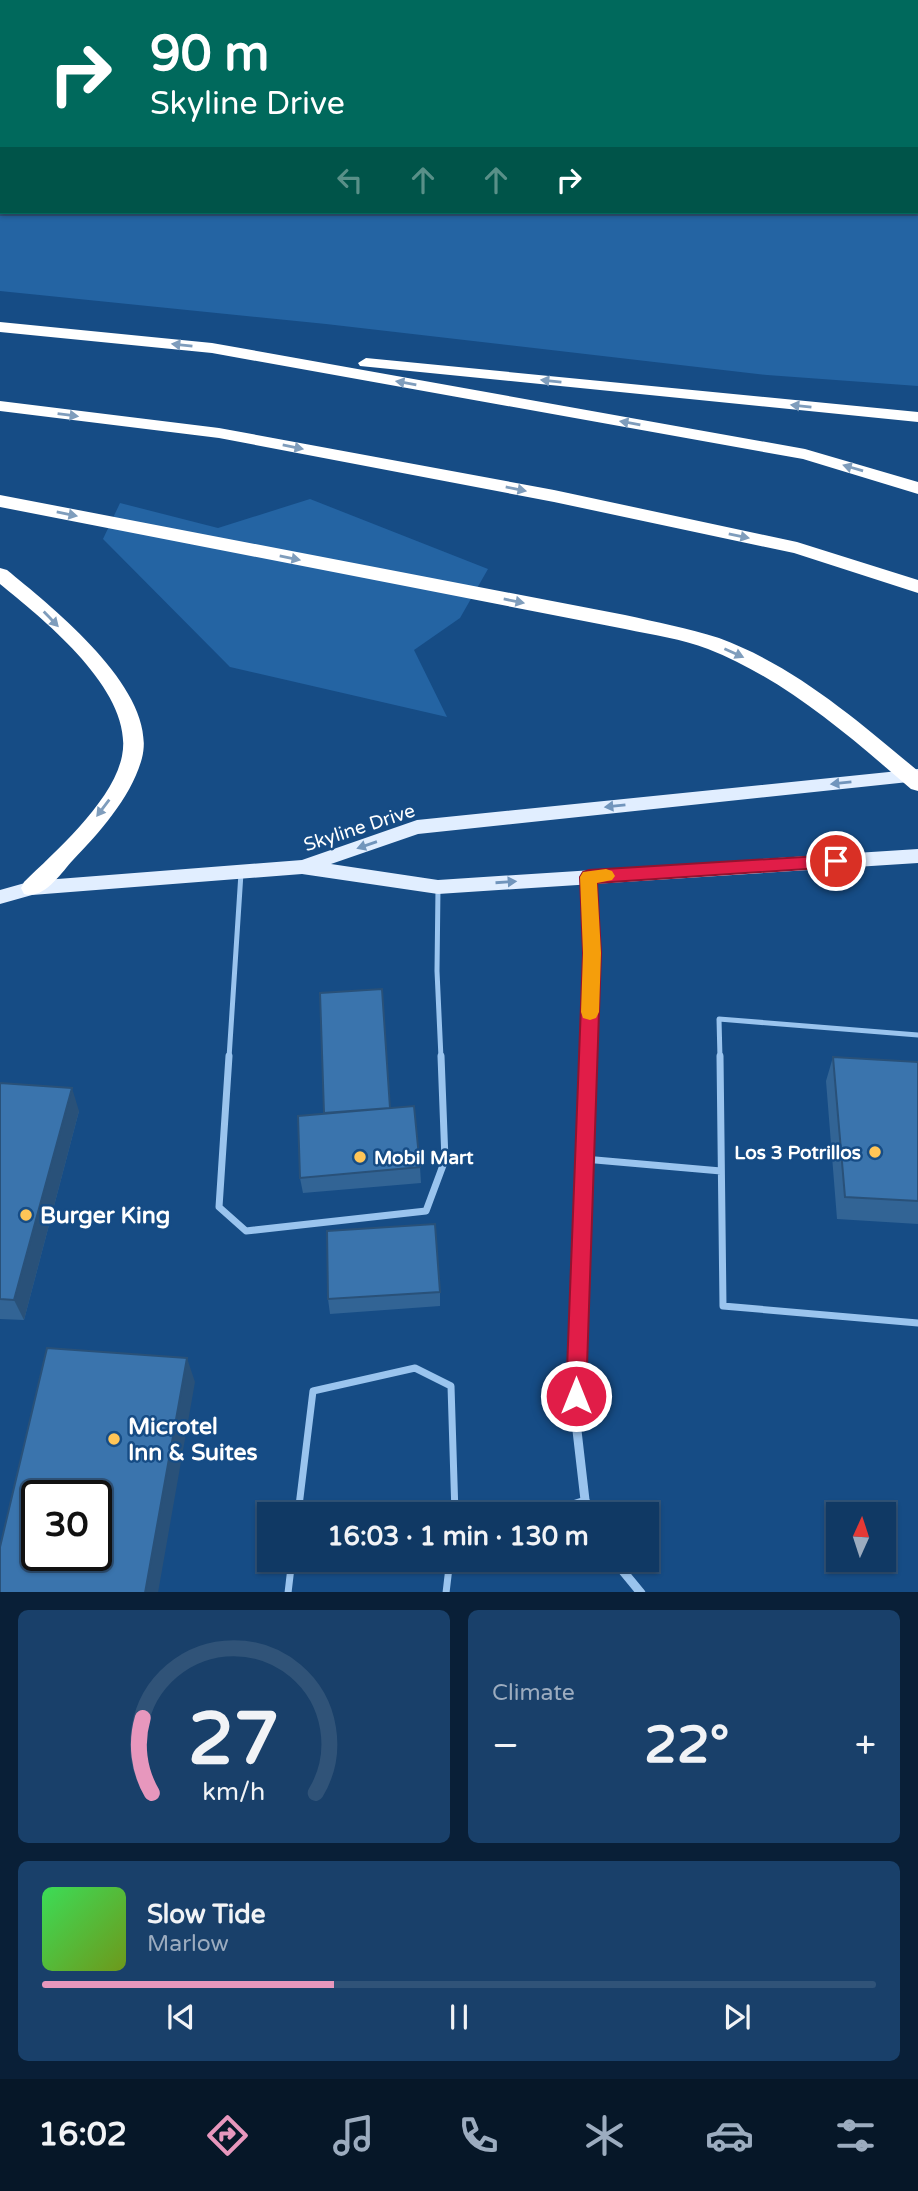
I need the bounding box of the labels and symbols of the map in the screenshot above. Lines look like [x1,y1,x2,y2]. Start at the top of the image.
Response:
one-way arrow [171,339,193,350]
one-way arrow [539,375,561,386]
one-way arrow [395,377,417,388]
one-way arrow [790,400,812,411]
one-way arrow [57,409,79,420]
one-way arrow [619,417,641,428]
one-way arrow [282,442,304,453]
one-way arrow [842,463,863,473]
one-way arrow [505,484,527,495]
one-way arrow [56,509,78,520]
one-way arrow [728,530,750,541]
one-way arrow [279,553,301,564]
one-way arrow [503,595,525,606]
one-way arrow [43,610,59,627]
one-way arrow [724,648,745,659]
one-way arrow [830,777,852,788]
one-way arrow [96,799,110,817]
street label: Skyline Drive [301,800,418,856]
one-way arrow [603,801,625,812]
pin [806,831,866,891]
one-way arrow [356,840,377,851]
one-way arrow [495,876,517,887]
place label: Los 3 Potrillos [734,1142,861,1164]
marker: Los 3 Potrillos [867,1144,883,1160]
place label: Mobil Mart [374,1147,474,1169]
marker: Mobil Mart [352,1149,368,1165]
place label: Burger King [40,1202,170,1230]
marker: Burger King [18,1207,34,1223]
position arrow [539,1359,613,1433]
place label: Microtel Inn & Suites [128,1413,258,1467]
marker: Microtel Inn & Suites [106,1431,122,1447]
speed limit sign: 30 [21,1480,112,1571]
north arrow [826,1502,896,1572]

